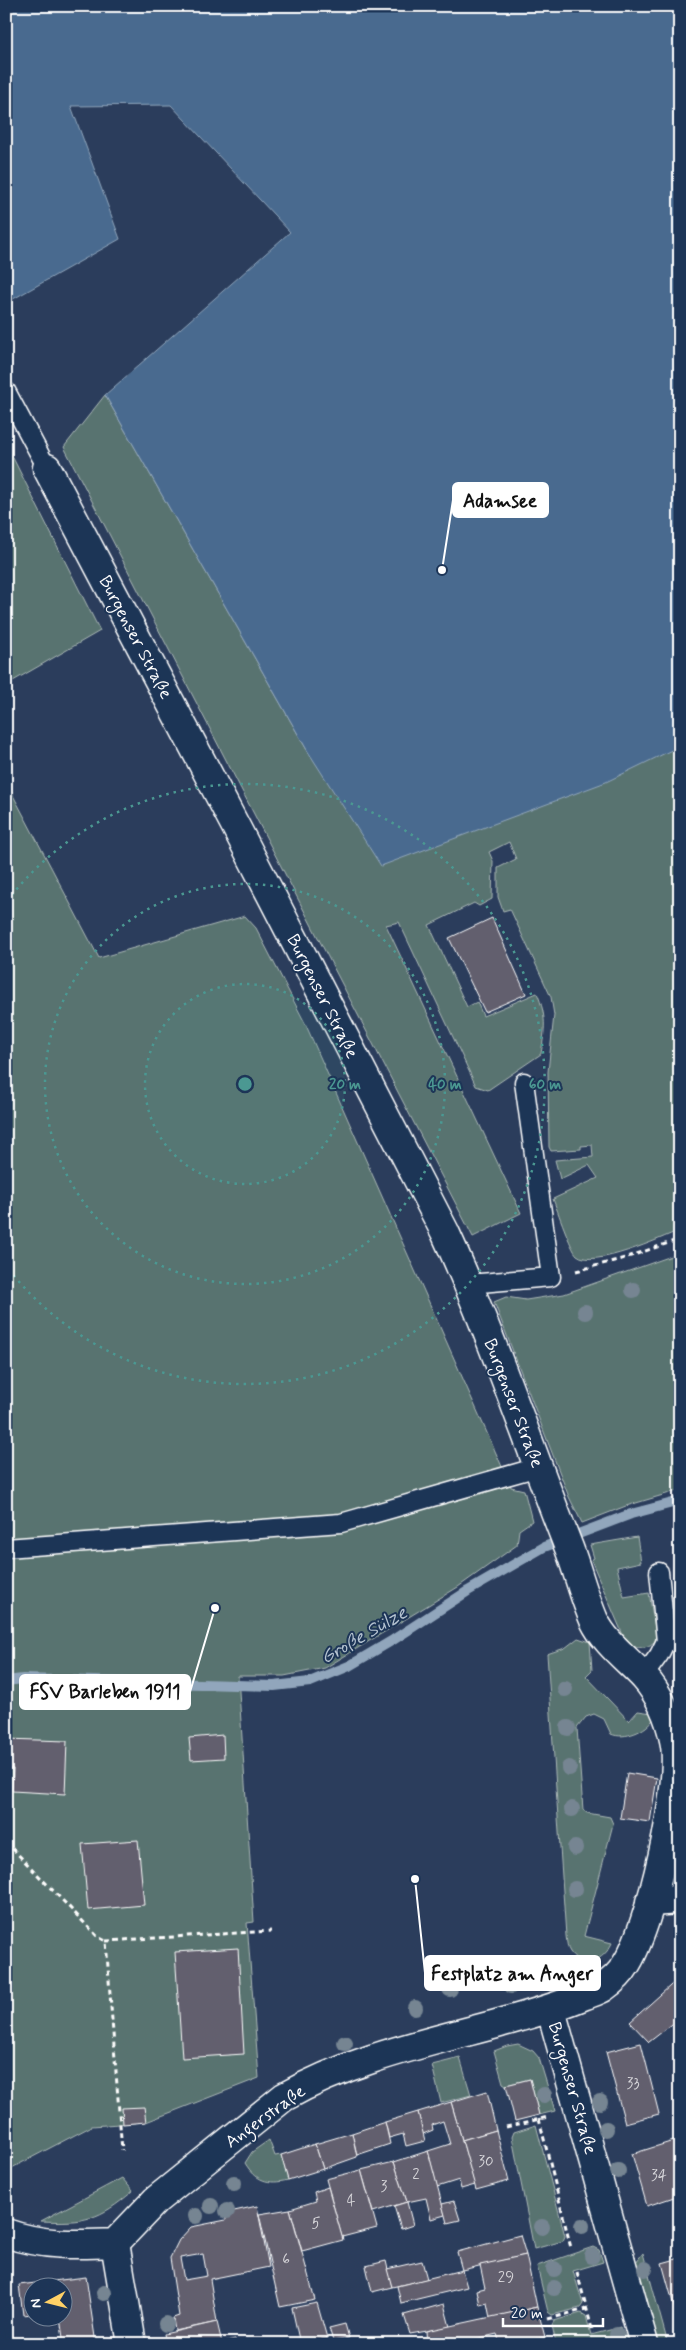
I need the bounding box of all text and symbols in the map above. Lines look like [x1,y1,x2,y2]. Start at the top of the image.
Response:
callout: Adamsee [453,483,548,517]
text: Adamsee [463,489,538,514]
street label: Burgenser Straße [92,572,178,704]
street label: Burgenser Straße [280,930,364,1063]
centre of rings [236,1075,254,1093]
text: 20 m [329,1075,361,1095]
text: 40 m [428,1075,462,1095]
text: 60 m [529,1075,561,1095]
street label: Burgenser Straße [476,1335,549,1472]
water label: Große Sülze [316,1600,412,1670]
callout: FSV Barleben 1911 [20,1675,190,1709]
text: FSV Barleben 1911 [29,1680,181,1705]
callout: Festplatz am Anger [425,1956,600,1990]
text: Festplatz am Anger [431,1962,594,1988]
street label: Burgenser Straße [541,2019,602,2158]
house number: 33 [626,2074,640,2094]
street label: Angerstraße [221,2079,312,2156]
house number: 30 [478,2152,494,2172]
house number: 2 [412,2165,420,2185]
house number: 34 [651,2166,667,2186]
house number: 3 [381,2177,388,2197]
house number: 4 [347,2191,356,2211]
house number: 5 [311,2214,321,2234]
house number: 6 [282,2250,290,2270]
house number: 29 [498,2268,514,2288]
north arrow [22,2278,72,2328]
scale bar [503,2295,604,2327]
text: N [27,2298,46,2309]
text: 20 m [511,2304,543,2324]

